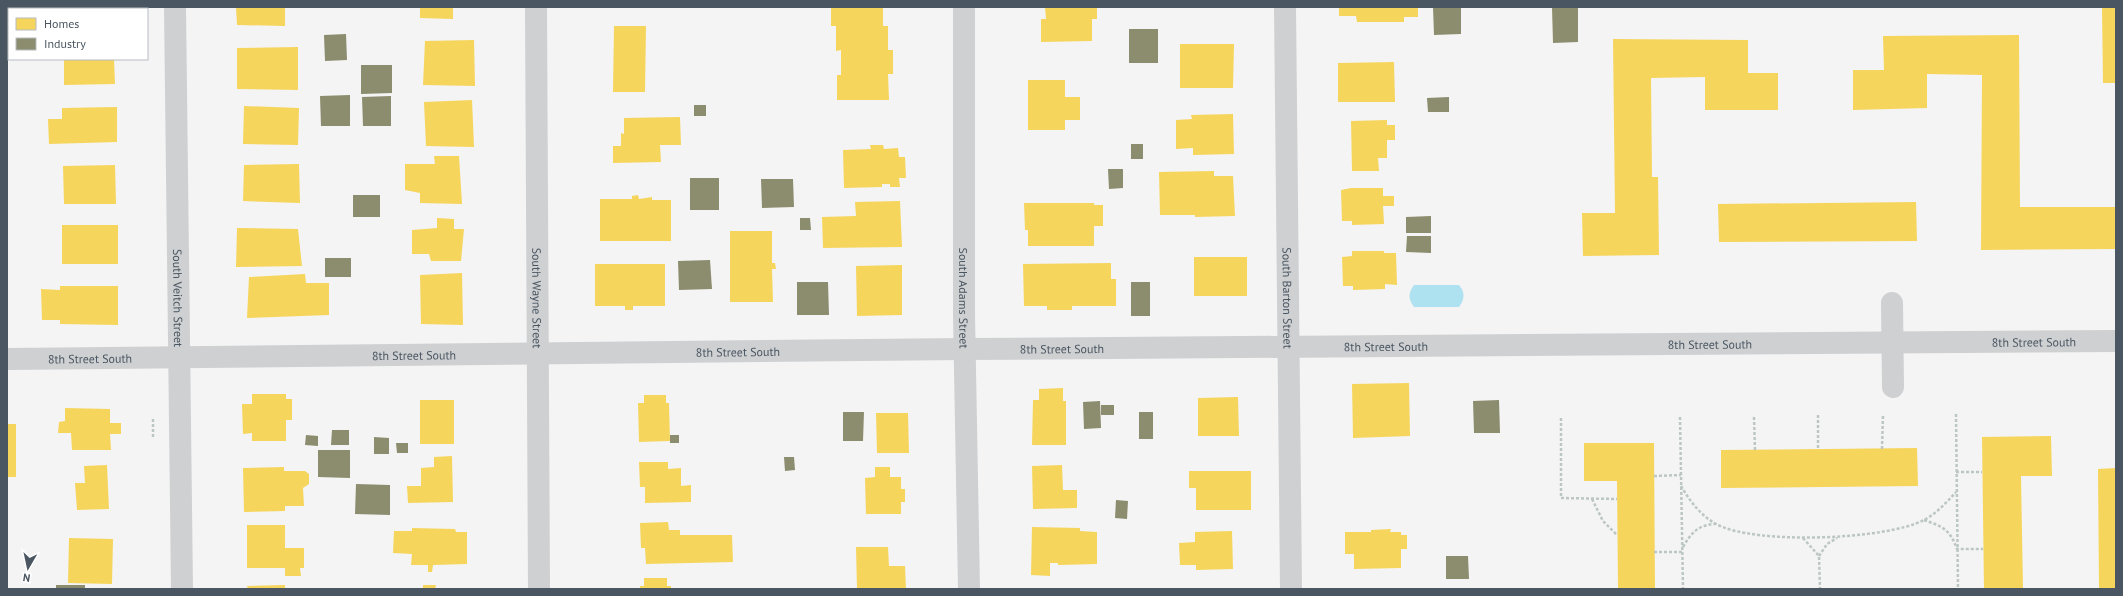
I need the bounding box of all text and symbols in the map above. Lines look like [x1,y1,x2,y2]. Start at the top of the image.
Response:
legend [8,8,148,60]
text: Homes [44,16,79,31]
text: Industry [44,36,86,51]
street label: South Barton Street [1280,247,1296,349]
street label: South Wayne Street [530,248,545,348]
street label: South Adams Street [957,248,972,349]
street label: South Veitch Street [170,249,187,347]
street label: 8th Street South [1992,334,2076,349]
street label: 8th Street South [1668,336,1752,352]
street label: 8th Street South [1344,338,1428,354]
street label: 8th Street South [1020,341,1104,356]
street label: 8th Street South [696,343,780,359]
street label: 8th Street South [372,347,456,363]
street label: 8th Street South [48,350,132,366]
north arrow [8,548,48,588]
text: N [22,570,31,585]

